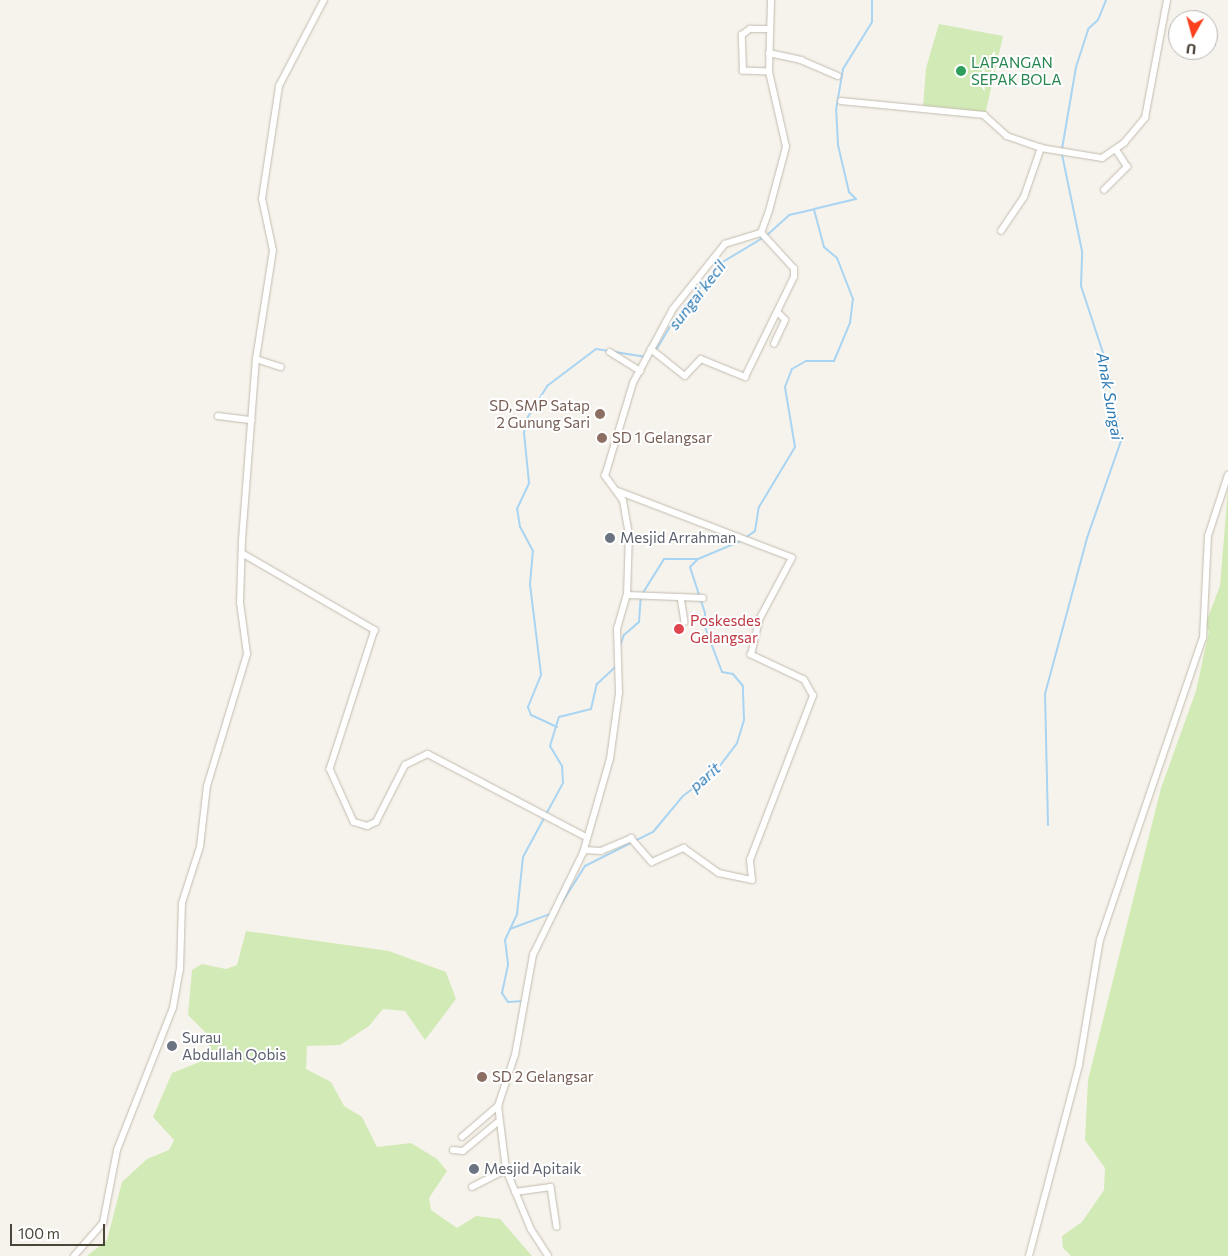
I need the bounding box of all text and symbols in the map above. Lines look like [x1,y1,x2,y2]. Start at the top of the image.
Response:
north arrow [1168,10,1218,60]
text: U [1185,40,1197,58]
place label: LAPANGAN SEPAK BOLA [971,53,1061,88]
marker: LAPANGAN SEPAK BOLA [955,65,967,77]
water label: sungai kecil [664,257,730,333]
water label: Anak Sungai [1093,351,1127,441]
place label: SD, SMP Satap 2 Gunung Sari [489,396,590,431]
marker: SD, SMP Satap 2 Gunung Sari [594,408,606,420]
place label: SD 1 Gelangsar [612,429,712,447]
marker: SD 1 Gelangsar [596,432,608,444]
place label: Mesjid Arrahman [620,529,736,547]
marker: Mesjid Arrahman [604,532,616,544]
place label: Poskesdes Gelangsar [690,611,761,646]
marker: Poskesdes Gelangsar [672,622,686,636]
water label: parit [686,758,724,796]
place label: Surau Abdullah Qobis [182,1028,286,1063]
marker: Surau Abdullah Qobis [166,1040,178,1052]
place label: SD 2 Gelangsar [492,1068,594,1086]
marker: SD 2 Gelangsar [476,1071,488,1083]
place label: Mesjid Apitaik [484,1160,581,1178]
marker: Mesjid Apitaik [468,1163,480,1175]
scale bar [12,1214,108,1246]
text: 100 m [18,1224,60,1242]

